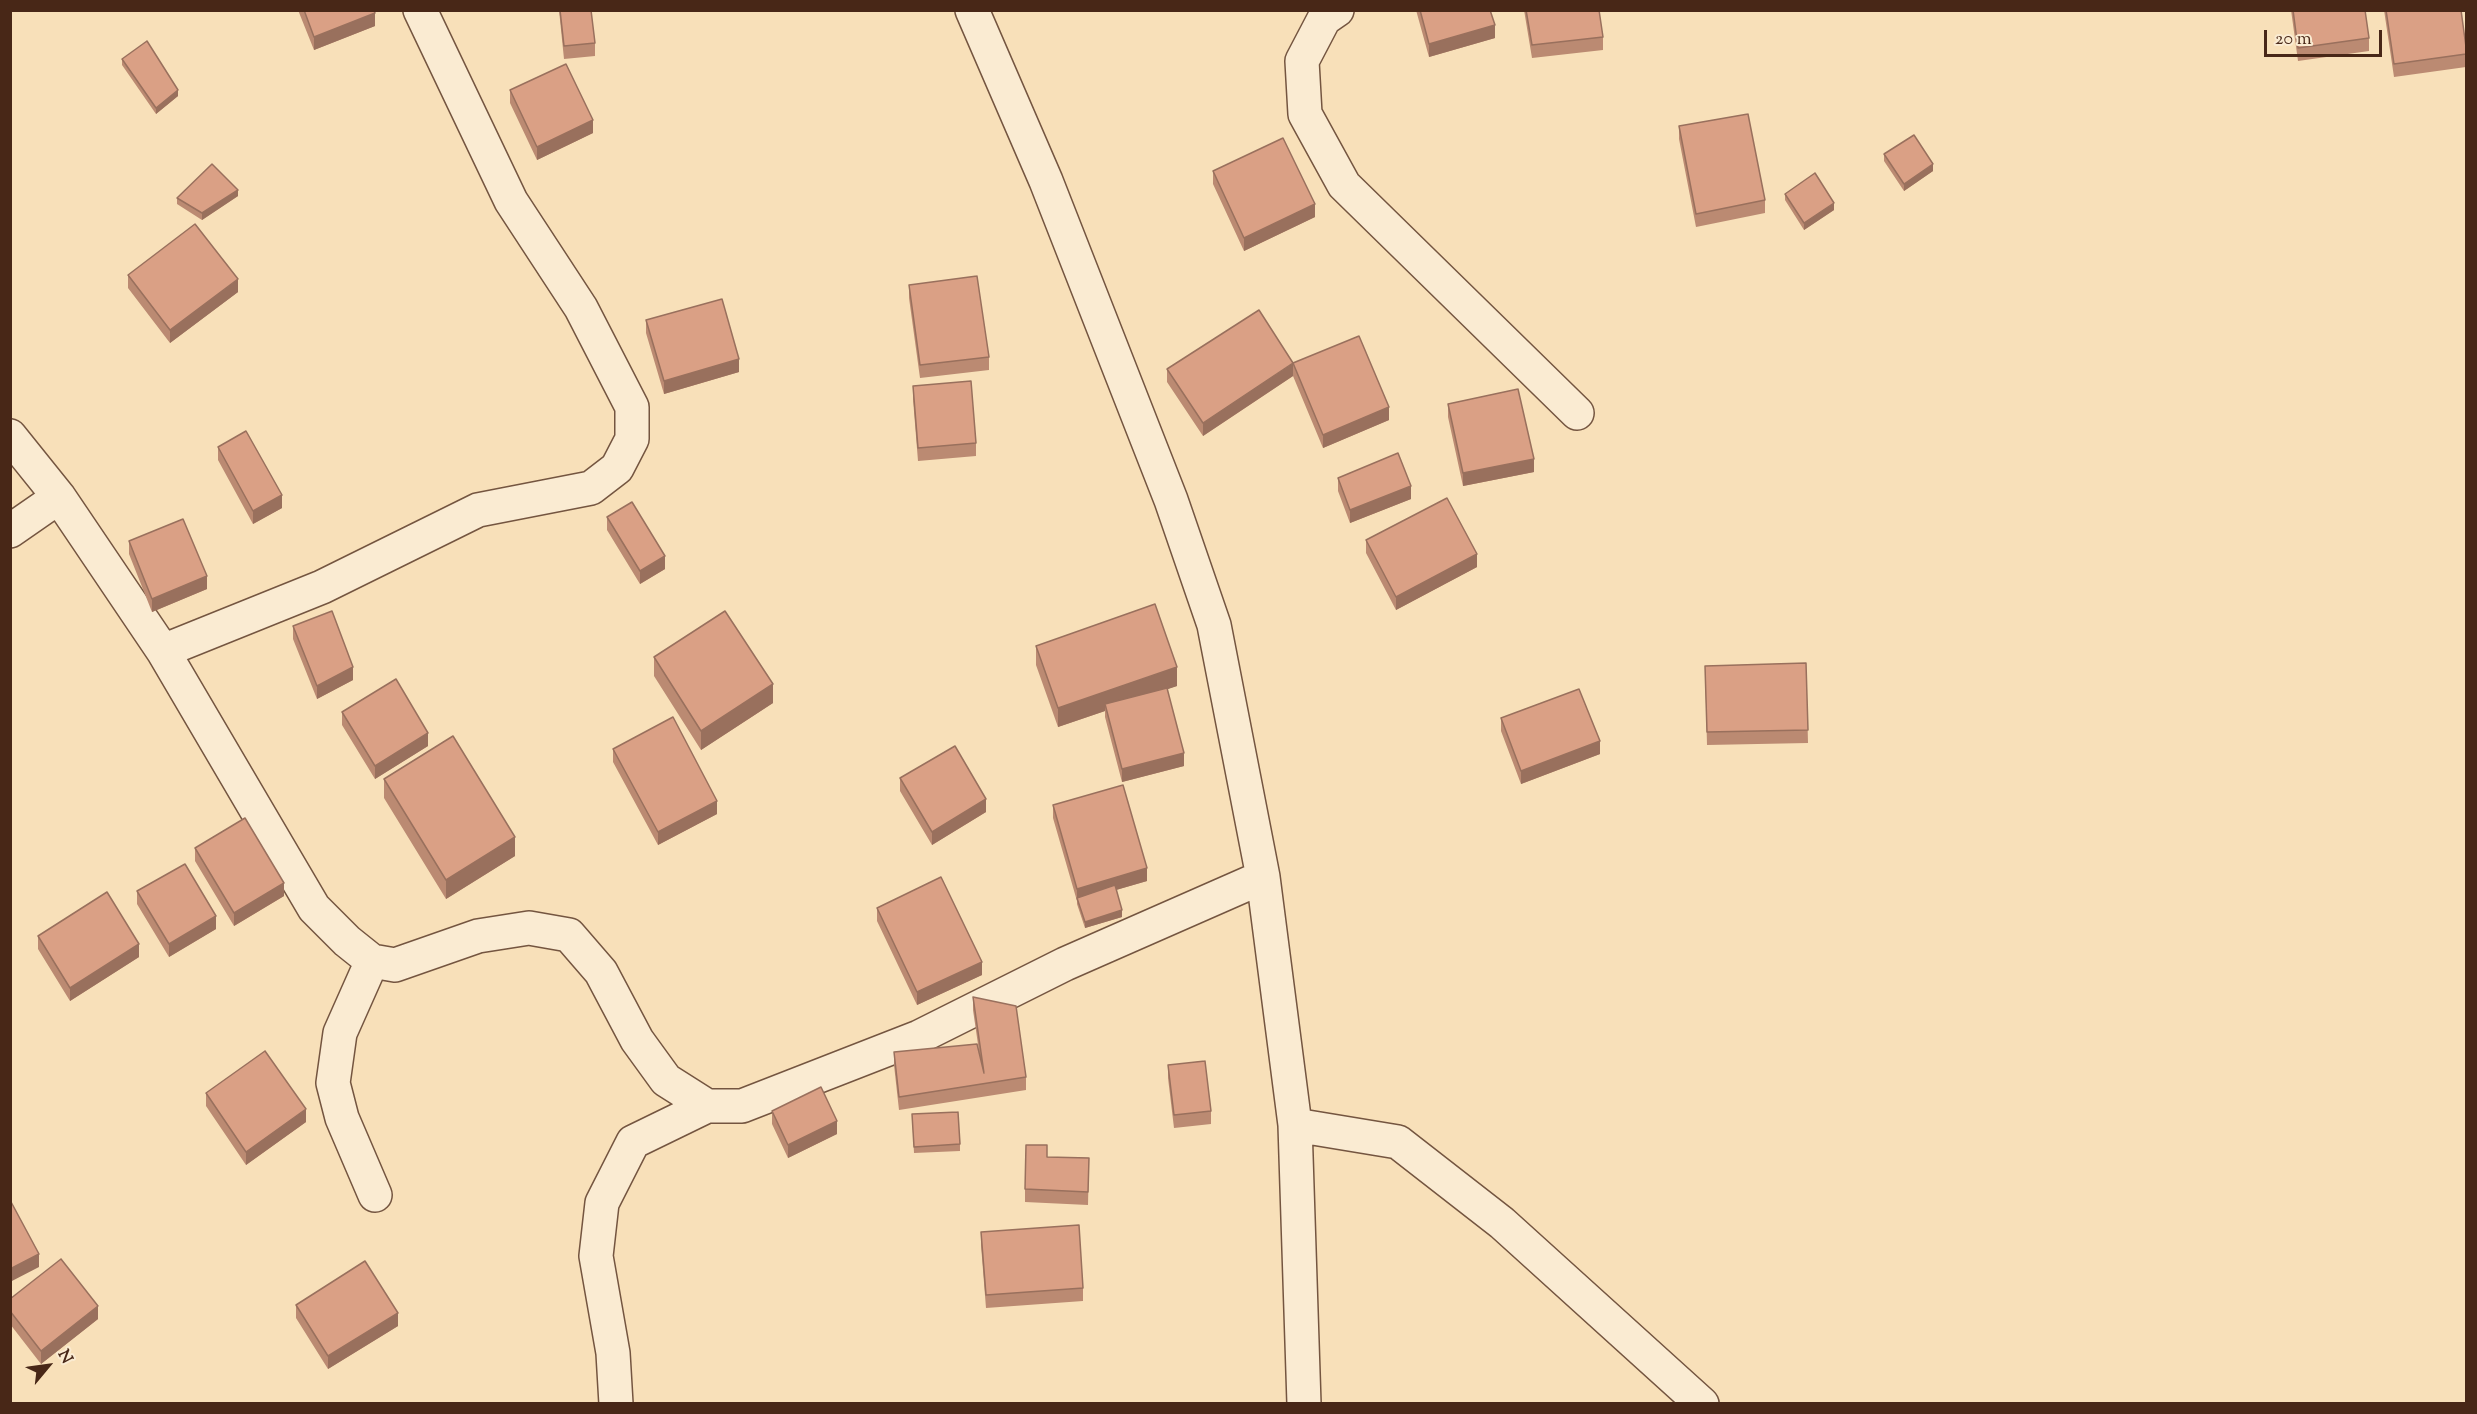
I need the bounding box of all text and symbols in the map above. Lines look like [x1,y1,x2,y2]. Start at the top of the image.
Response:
scale bar [2267,18,2386,56]
text: 20 m [2275,27,2312,53]
north arrow [18,1336,78,1396]
text: N [51,1346,77,1368]

